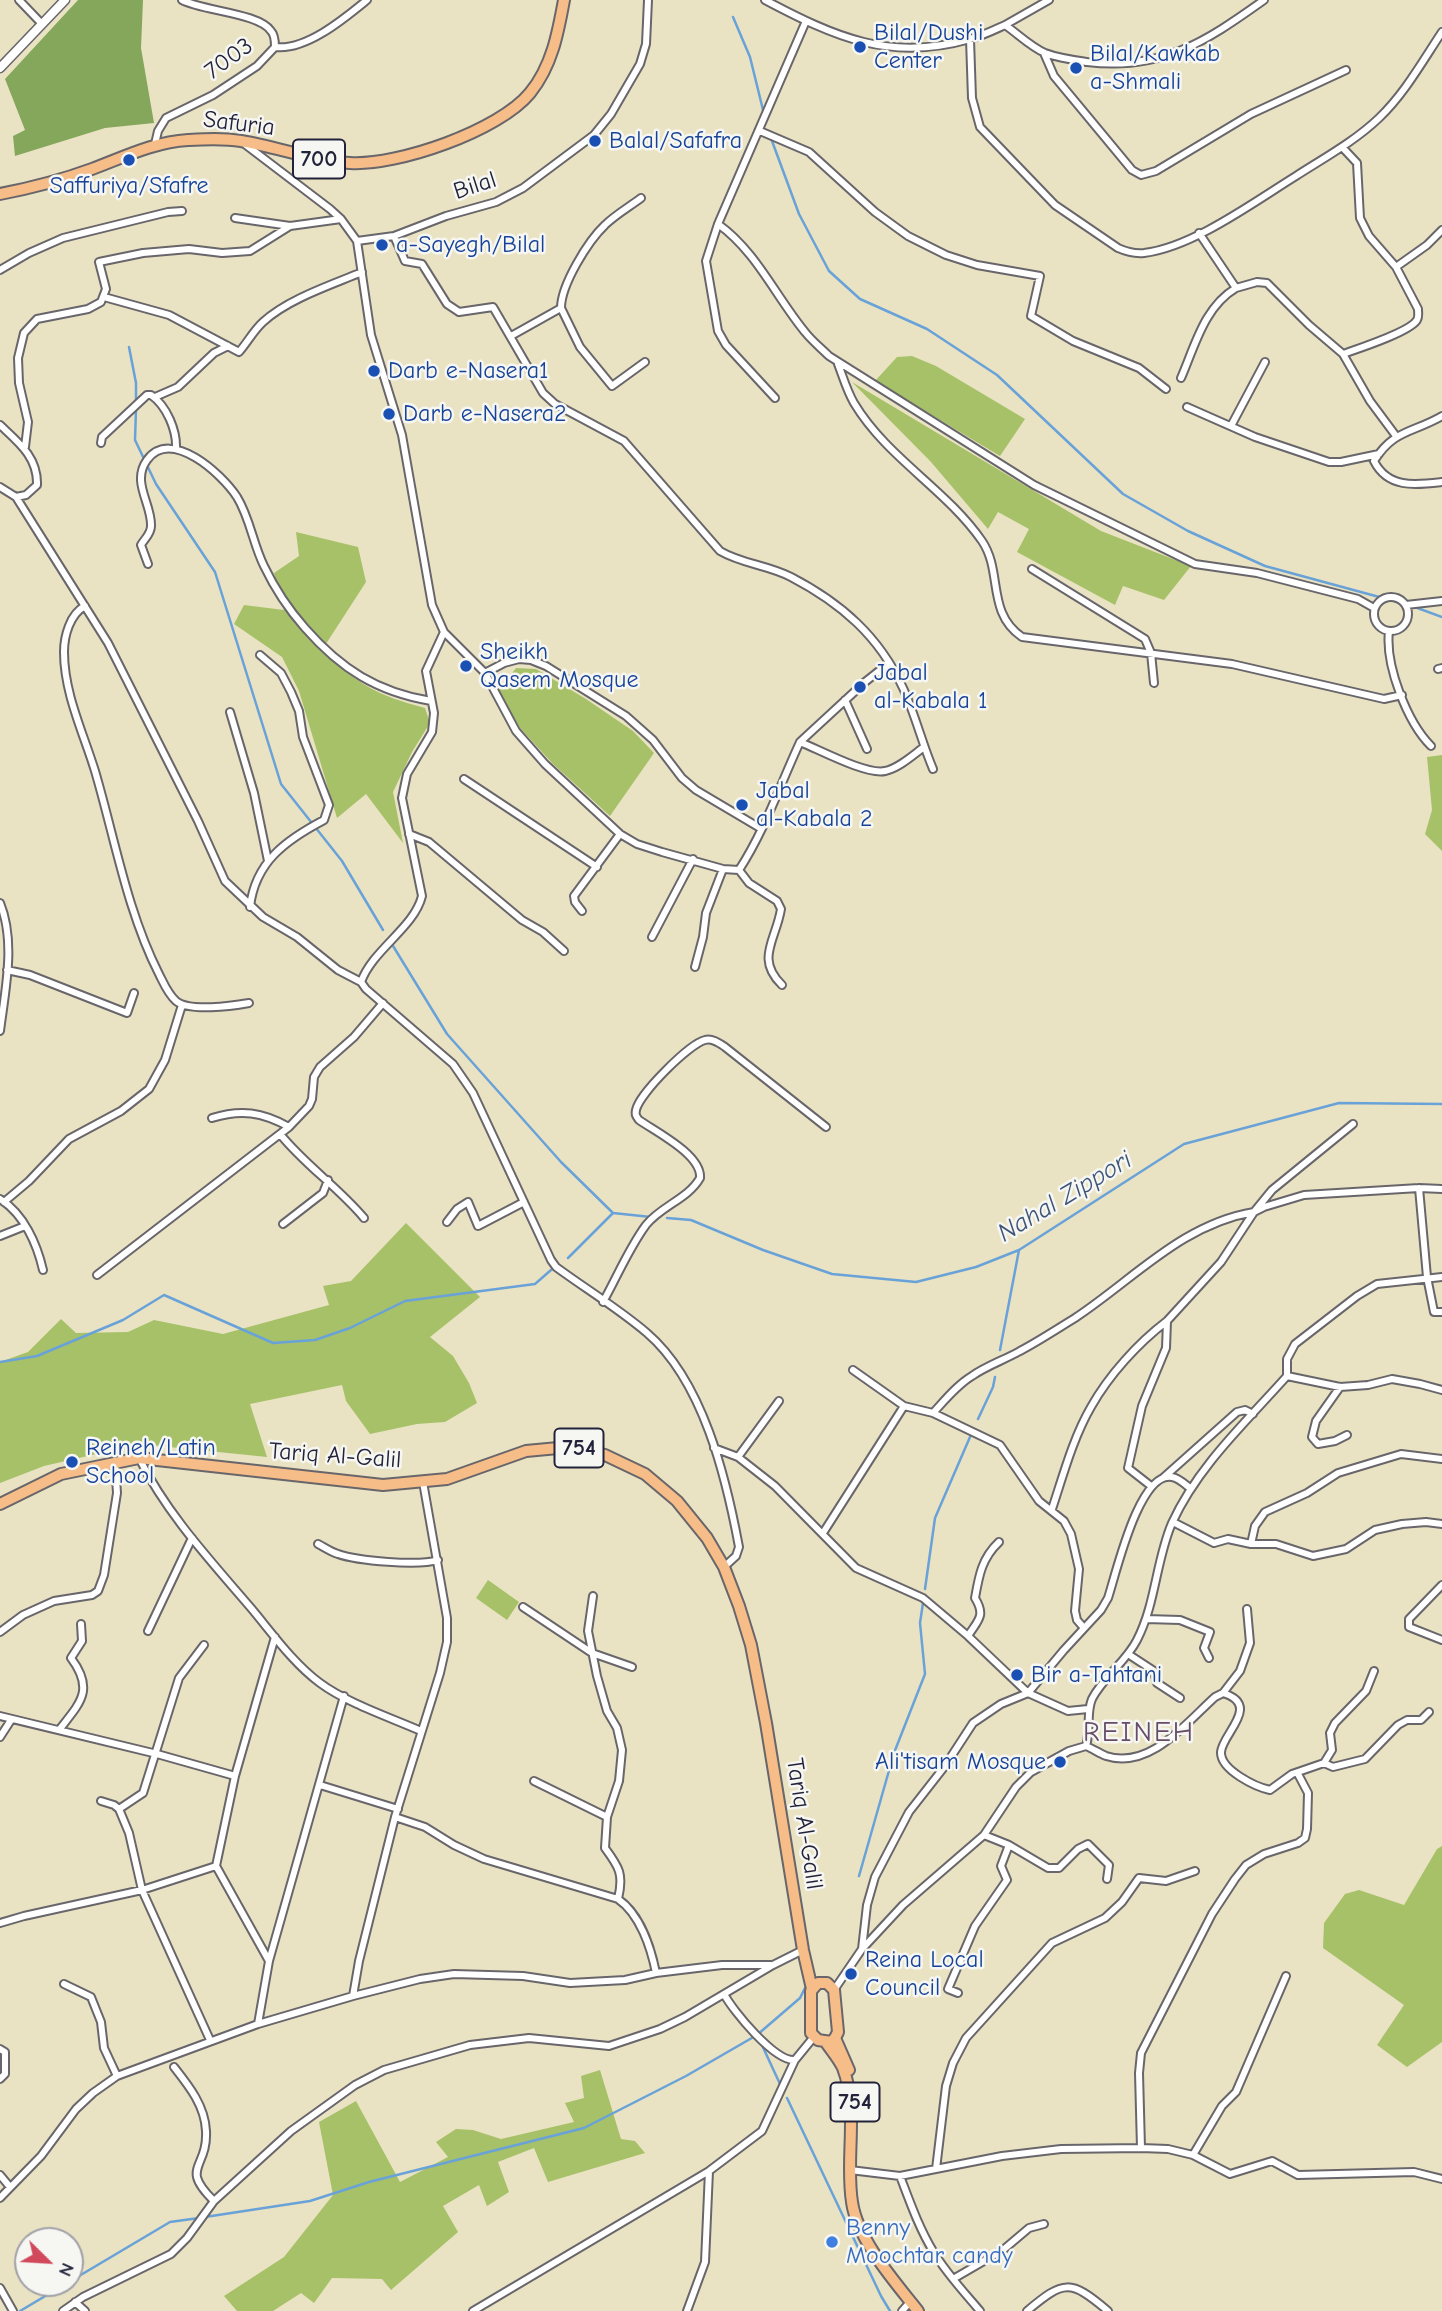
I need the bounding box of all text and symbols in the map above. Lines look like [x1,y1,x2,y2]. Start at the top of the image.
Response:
place label: Bilal/Dushi Center [874,19,983,75]
street label: 7003 [199,32,259,86]
marker: Bilal/Dushi Center [852,39,868,55]
place label: Bilal/Kawkab a-Shmali [1090,40,1220,96]
marker: Bilal/Kawkab a-Shmali [1068,60,1084,76]
street label: Safuria [202,105,276,143]
place label: Balal/Safafra [609,127,742,155]
marker: Balal/Safafra [587,133,603,149]
road number: 700 [293,140,345,178]
marker: Saffuriya/Sfafre [121,152,137,168]
street label: Bilal [450,166,500,206]
place label: Saffuriya/Sfafre [49,172,209,200]
place label: a-Sayegh/Bilal [396,231,545,259]
marker: a-Sayegh/Bilal [374,237,390,253]
place label: Darb e-Nasera1 [388,357,549,385]
marker: Darb e-Nasera1 [366,363,382,379]
place label: Darb e-Nasera2 [403,400,567,428]
marker: Darb e-Nasera2 [381,406,397,422]
place label: Sheikh Qasem Mosque [480,638,638,694]
marker: Sheikh Qasem Mosque [458,658,474,674]
place label: Jabal al-Kabala 1 [874,659,987,715]
marker: Jabal al-Kabala 1 [852,679,868,695]
place label: Jabal al-Kabala 2 [756,777,873,833]
marker: Jabal al-Kabala 2 [734,797,750,813]
water label: Nahal Zippori [992,1145,1138,1249]
road number: 754 [554,1428,604,1468]
place label: Reineh/Latin School [86,1434,216,1490]
street label: Tariq Al-Galil [268,1437,402,1475]
marker: Reineh/Latin School [64,1454,80,1470]
place label: Bir a-Tahtani [1031,1661,1162,1689]
marker: Bir a-Tahtani [1009,1667,1025,1683]
district label: REINEH [1084,1716,1194,1750]
place label: Ali'tisam Mosque [875,1748,1046,1776]
marker: Ali'tisam Mosque [1052,1754,1068,1770]
street label: Tariq Al-Galil [779,1756,829,1892]
place label: Reina Local Council [865,1946,984,2002]
marker: Reina Local Council [843,1966,859,1982]
road number: 754 [830,2082,880,2122]
place label: Benny Moochtar candy [846,2214,1013,2270]
north arrow [14,2227,84,2297]
marker: Benny Moochtar candy [824,2234,840,2250]
text: N [54,2260,79,2280]

